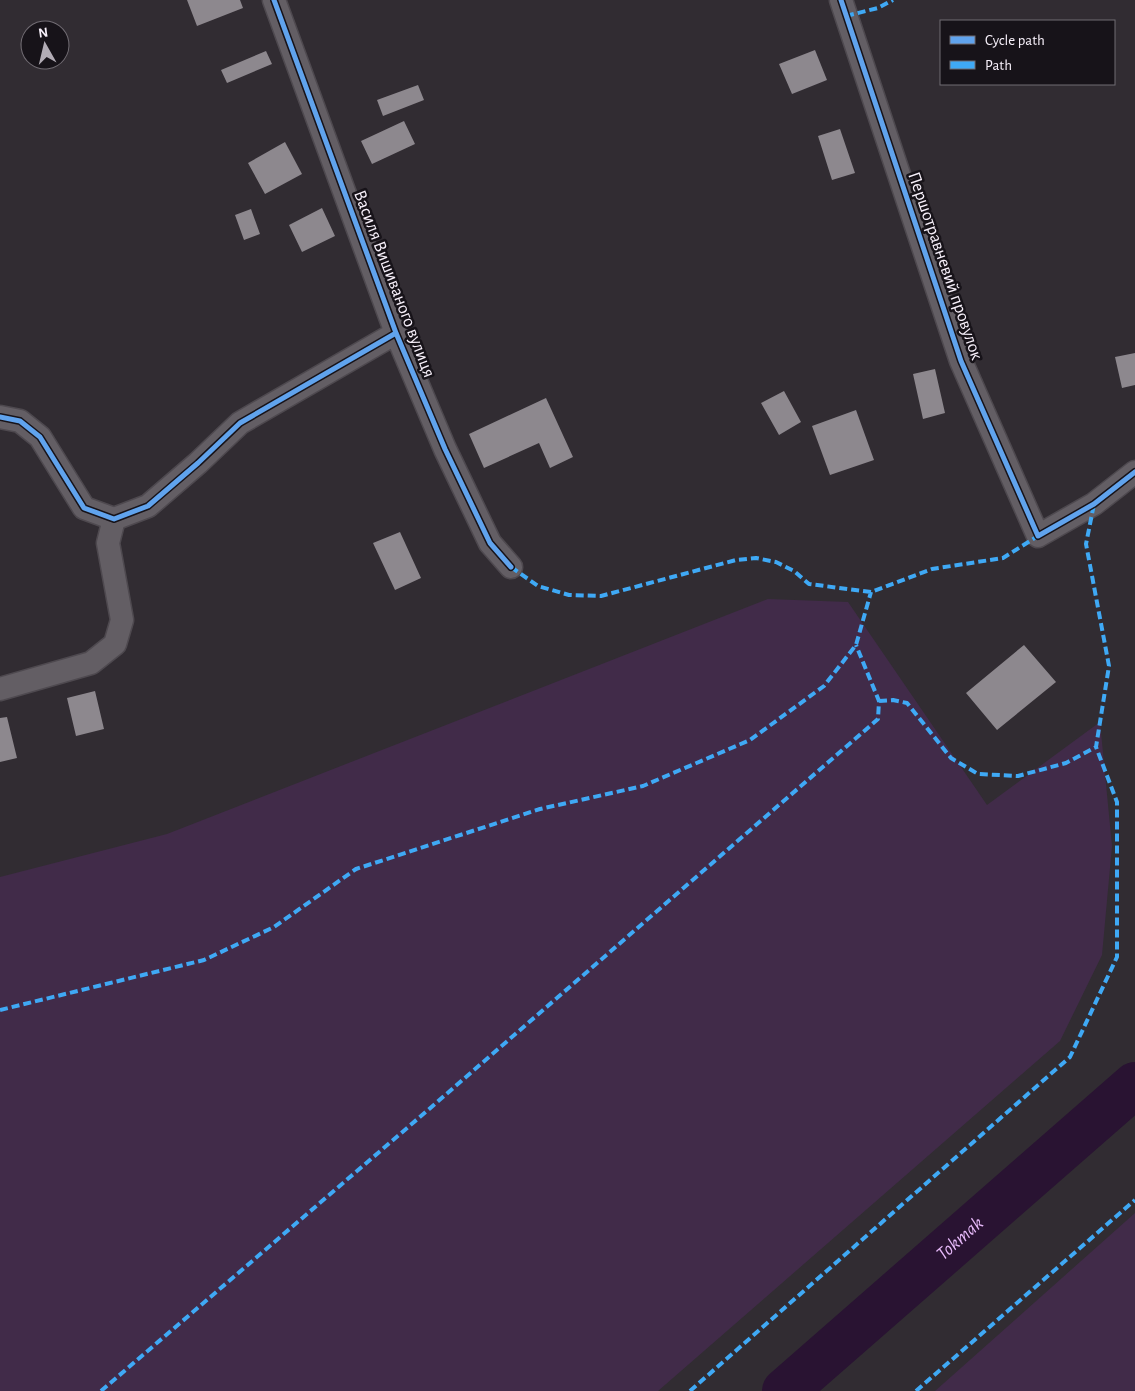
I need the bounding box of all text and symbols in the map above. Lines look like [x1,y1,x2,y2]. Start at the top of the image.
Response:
north arrow [20,20,70,70]
legend [940,20,1115,85]
text: N [38,26,49,41]
text: Cycle path [985,33,1045,48]
text: Path [985,58,1012,73]
street label: Першотравневий провулок [904,170,986,363]
street label: Василя Вишиваного вулиця [350,188,438,380]
water label: Tokmak [933,1213,987,1264]

